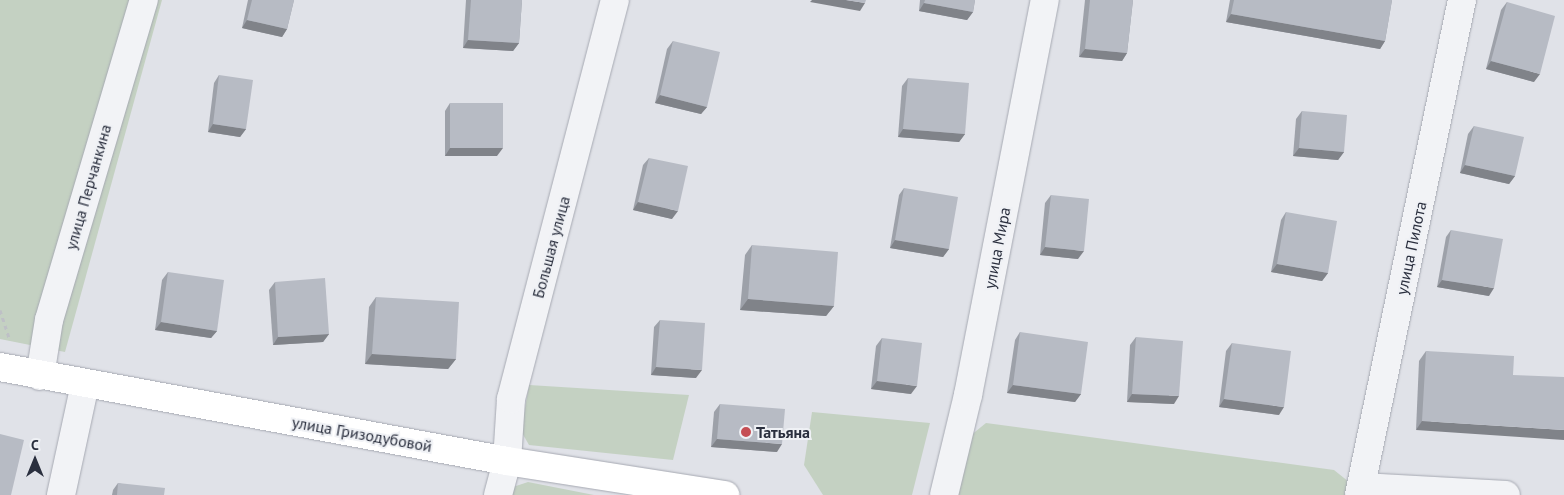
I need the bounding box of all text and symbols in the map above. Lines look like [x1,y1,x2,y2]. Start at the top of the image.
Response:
street label: улица Перчанкина [61,122,115,252]
street label: Большая улица [528,194,574,300]
street label: улица Пилота [1392,200,1430,296]
street label: улица Мира [980,205,1014,291]
street label: улица Гризодубовой [291,412,433,456]
place label: Татьяна [756,422,810,442]
marker: Татьяна [740,426,752,438]
north arrow [10,435,60,485]
text: С [31,436,39,454]

